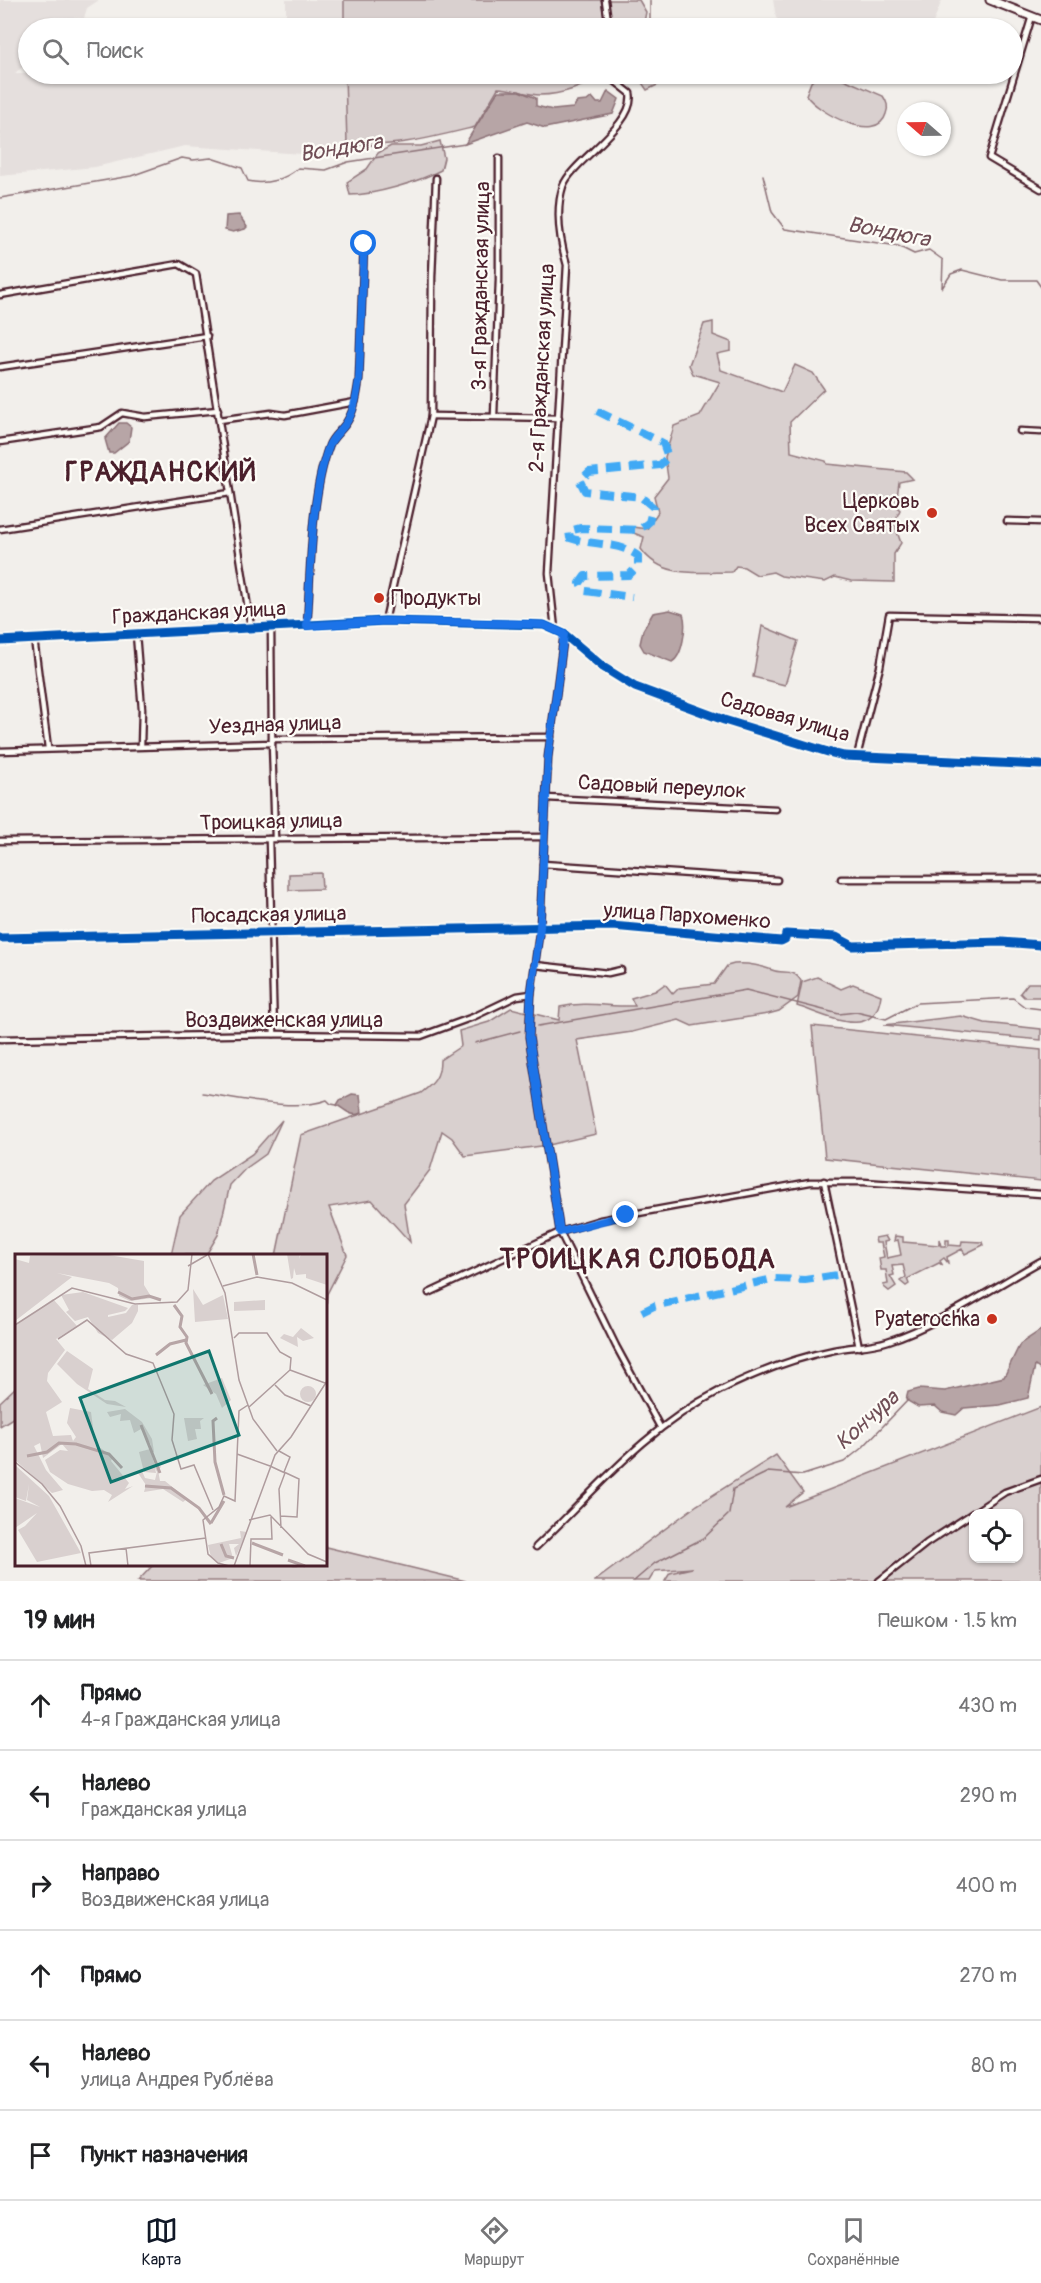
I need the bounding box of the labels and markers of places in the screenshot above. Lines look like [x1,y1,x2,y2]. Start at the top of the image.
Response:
place label: Церковь Всех Святых [804,488,920,539]
marker: Церковь Всех Святых [925,506,939,520]
place label: Продукты [391,585,481,612]
marker: Продукты [372,591,386,605]
place label: Pyaterochka [874,1306,980,1333]
marker: Pyaterochka [985,1312,999,1326]

